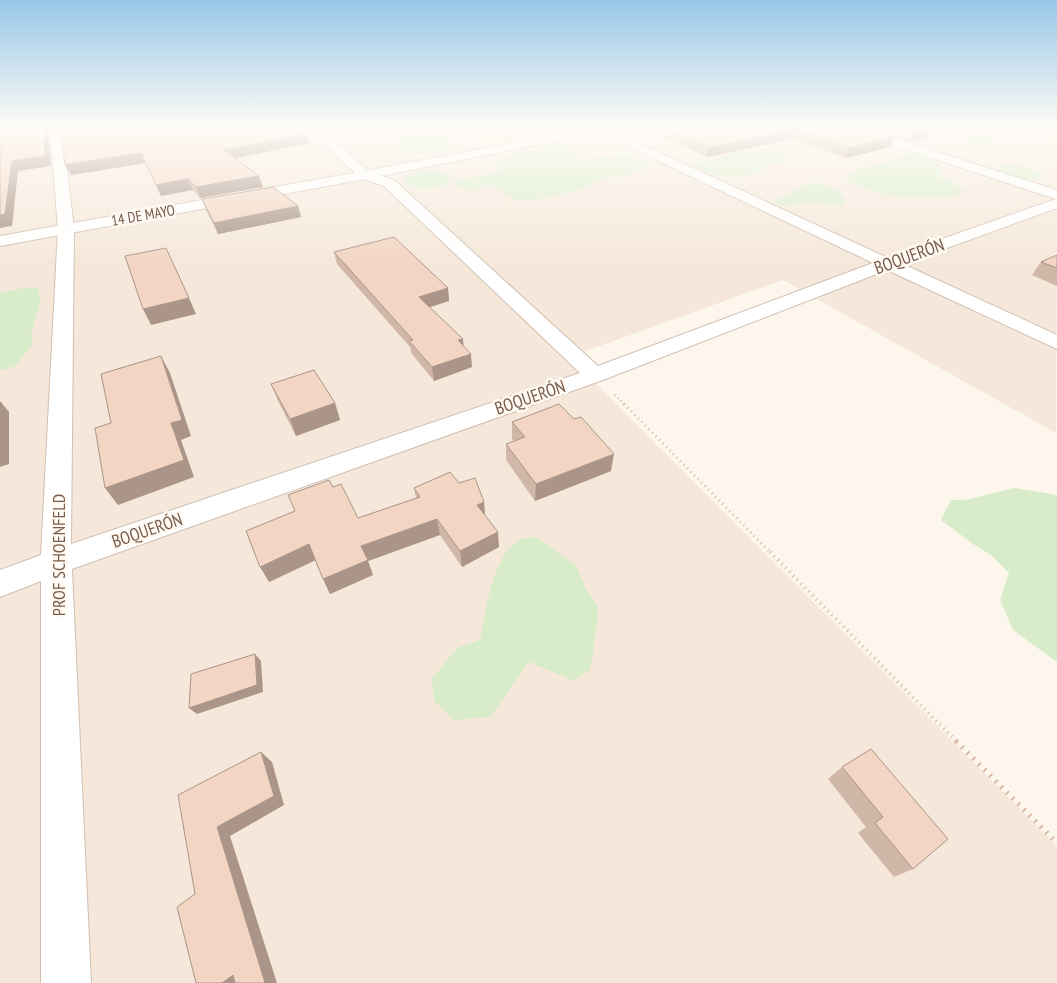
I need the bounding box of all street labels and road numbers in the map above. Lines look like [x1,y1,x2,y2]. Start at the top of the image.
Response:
street label: 14 DE MAYO [110,200,176,230]
street label: BOQUERÓN [871,233,947,279]
street label: BOQUERÓN [492,374,568,420]
street label: PROF SCHOENFELD [47,494,70,616]
street label: BOQUERÓN [109,507,185,553]

